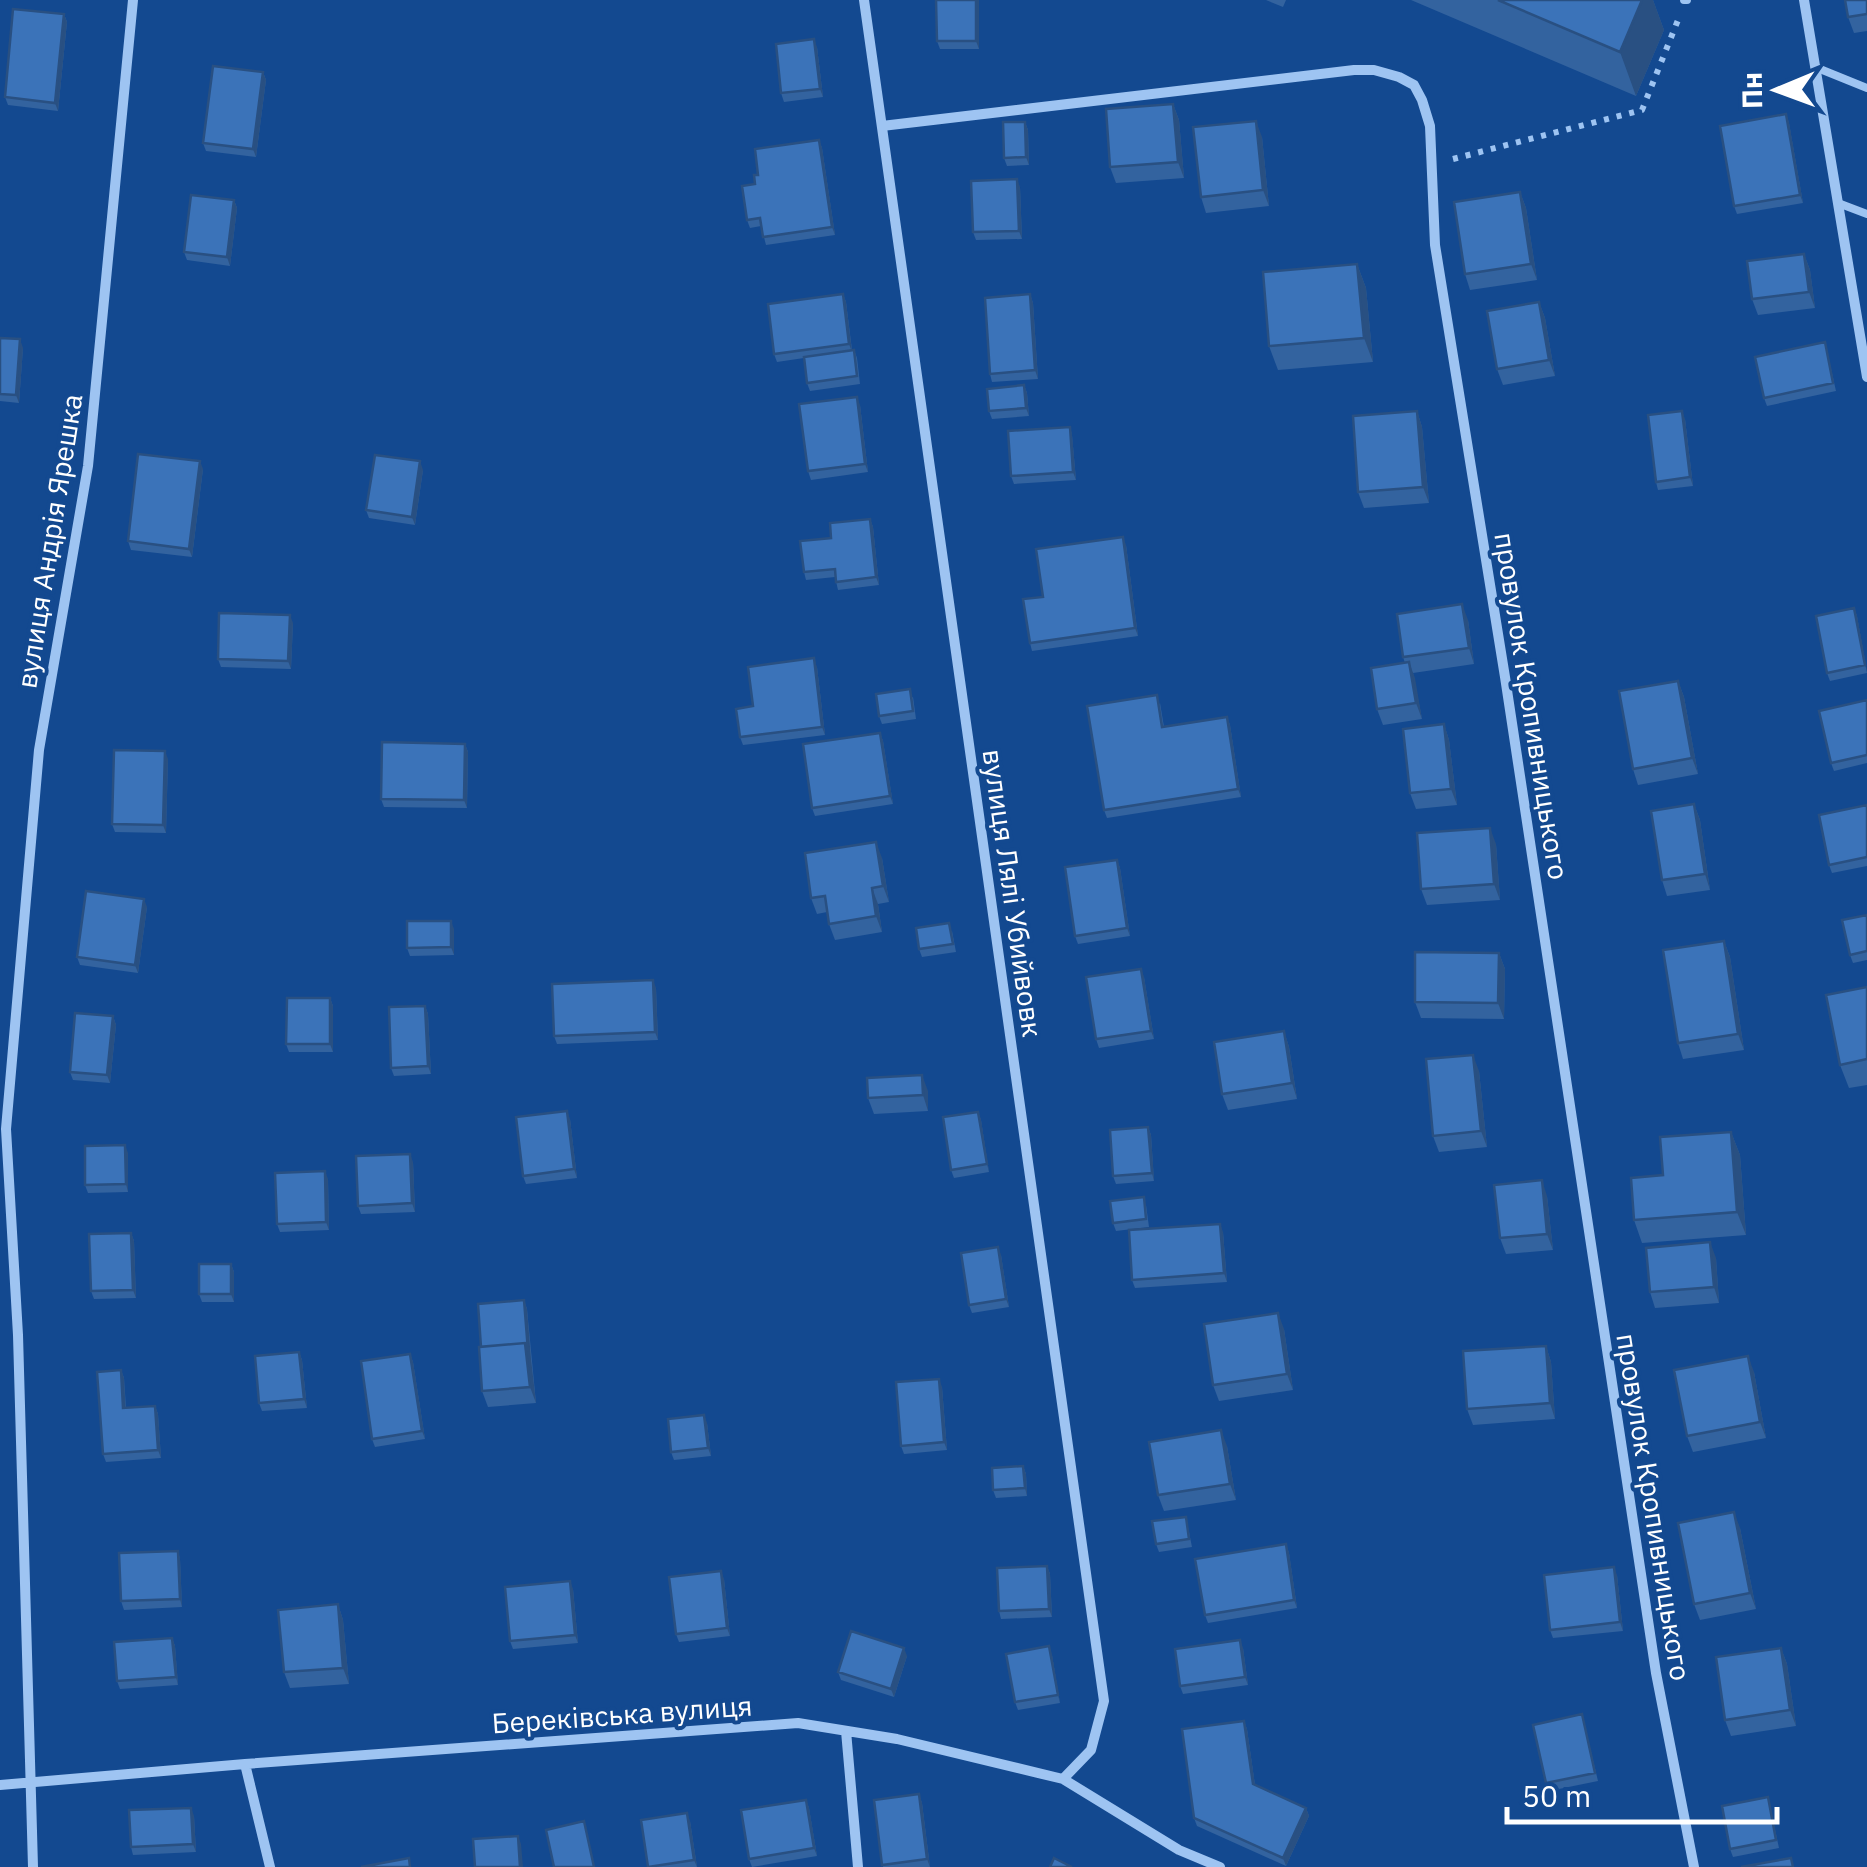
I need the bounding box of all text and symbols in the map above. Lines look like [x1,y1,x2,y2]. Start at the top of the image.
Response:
north arrow [1727,40,1827,140]
text: Пн [1733,72,1770,109]
street label: вулиця Андрія Ярешка [7,391,91,691]
street label: провулок Кропивницького [1486,530,1578,882]
street label: вулиця Лялі Убийвовк [974,747,1052,1039]
street label: провулок Кропивницького [1608,1331,1700,1683]
street label: Береківська вулиця [490,1686,754,1742]
scale bar [1507,1762,1777,1824]
text: 50 m [1522,1776,1591,1815]

